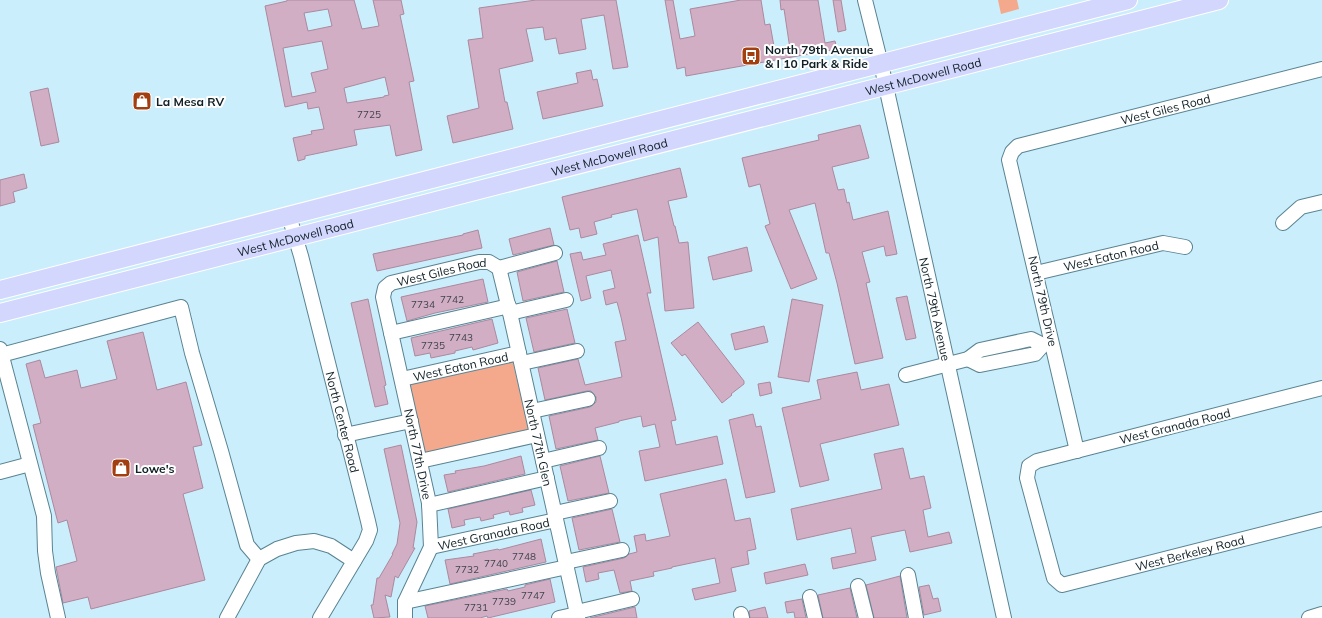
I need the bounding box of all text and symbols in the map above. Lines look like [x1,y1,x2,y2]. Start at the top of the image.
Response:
place label: North 79th Avenue & I 10 Park & Ride [765,42,874,71]
bus stop icon: North 79th Avenue & I 10 Park & Ride [740,45,762,67]
street label: West McDowell Road [863,54,983,98]
shop icon: La Mesa RV [131,90,153,112]
street label: West Giles Road [1119,90,1212,127]
place label: La Mesa RV [156,94,224,109]
house number: 7725 [357,108,381,121]
street label: West McDowell Road [549,134,669,179]
street label: West McDowell Road [236,215,355,259]
street label: West Eaton Road [1062,237,1160,274]
street label: North 79th Drive [1025,254,1061,348]
street label: West Giles Road [395,255,487,289]
street label: North 79th Avenue [917,256,954,362]
house number: 7742 [440,293,464,306]
house number: 7734 [411,298,435,311]
house number: 7743 [449,331,473,344]
house number: 7735 [421,339,445,352]
street label: West Eaton Road [411,348,510,384]
street label: North Center Road [323,370,363,474]
street label: North 77th Glen [522,397,556,488]
street label: West Granada Road [1118,405,1232,447]
street label: North 77th Drive [401,407,435,501]
shop icon: Lowe's [110,457,132,479]
place label: Lowe's [135,461,175,476]
street label: West Granada Road [436,514,551,553]
street label: West Berkeley Road [1134,531,1246,574]
house number: 7748 [512,550,536,563]
house number: 7740 [484,557,508,570]
house number: 7732 [455,563,479,576]
house number: 7747 [521,589,545,602]
house number: 7739 [492,595,516,608]
house number: 7731 [464,601,488,614]

